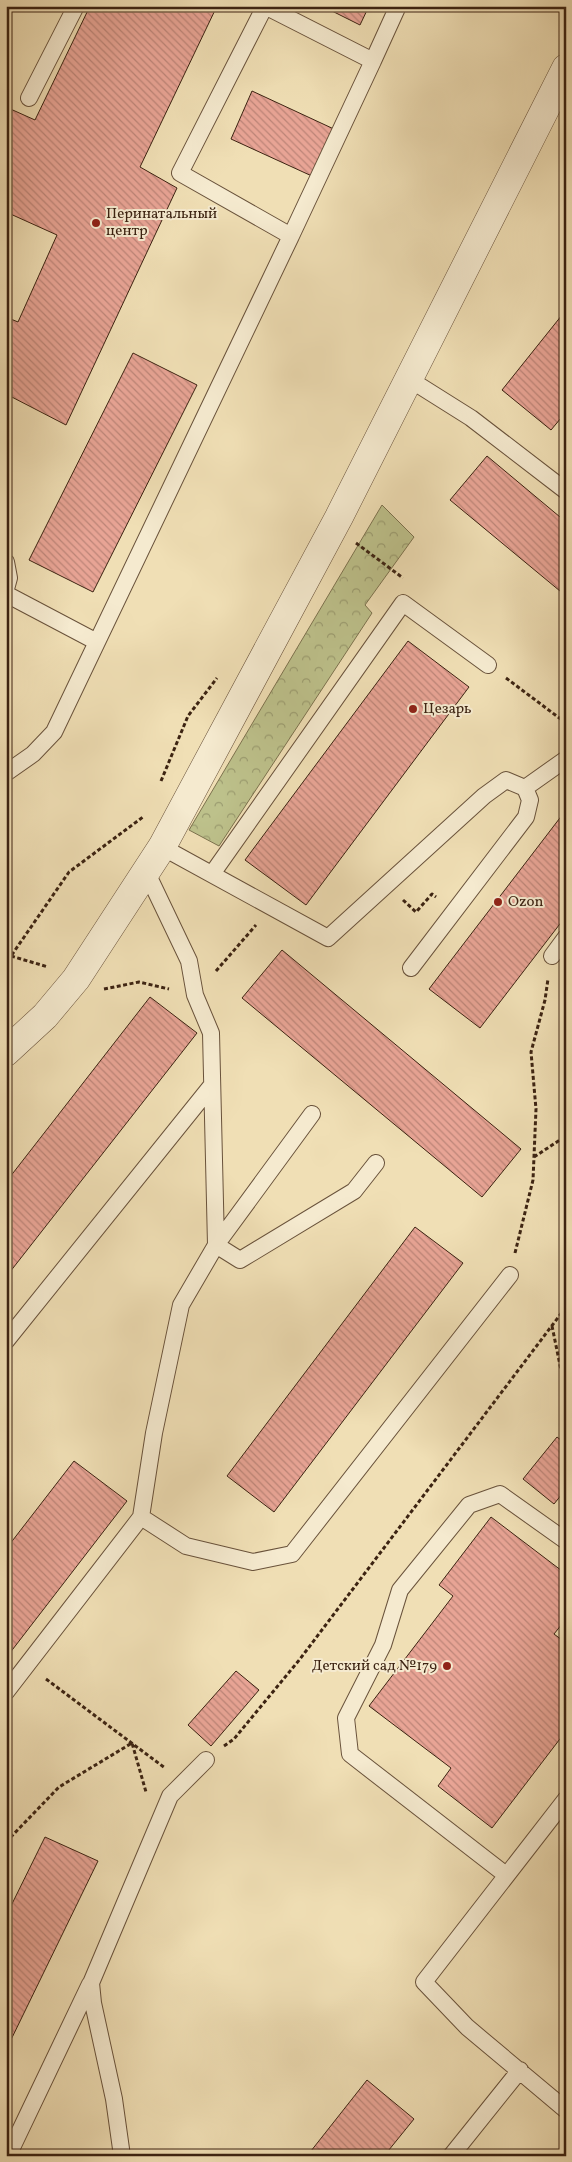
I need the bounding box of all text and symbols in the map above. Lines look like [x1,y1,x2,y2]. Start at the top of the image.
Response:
place label: Перинатальный центр [106,204,217,242]
marker: Перинатальный центр [90,217,102,229]
place label: Цезарь [423,699,472,720]
marker: Цезарь [407,703,419,715]
place label: Ozon [508,892,543,913]
marker: Ozon [492,896,504,908]
place label: Детский сад №179 [312,1656,437,1677]
marker: Детский сад №179 [441,1660,453,1672]

